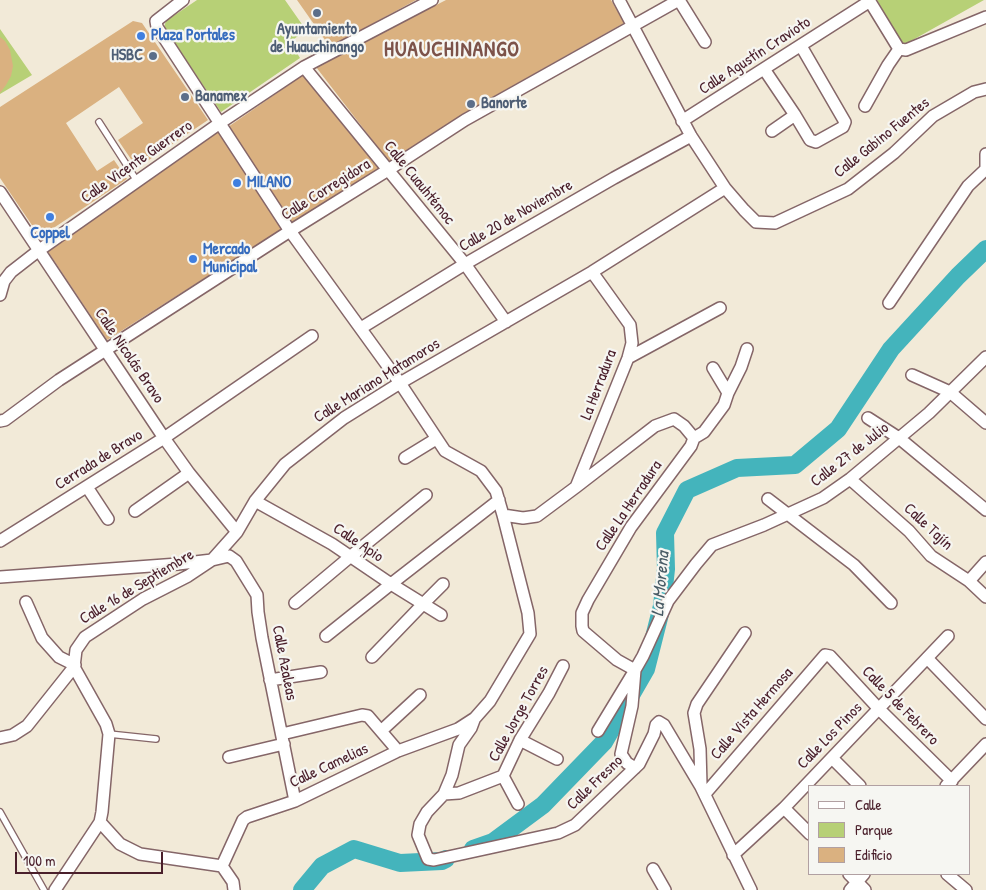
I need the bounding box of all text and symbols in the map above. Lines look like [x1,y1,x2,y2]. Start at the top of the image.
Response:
marker: Ayuntamiento de Huauchinango [311,7,323,19]
street label: Calle Agustín Cravioto [696,13,814,99]
place label: Ayuntamiento de Huauchinango [270,20,364,58]
place label: Plaza Portales [151,26,235,46]
marker: Plaza Portales [135,30,147,42]
district label: HUAUCHINANGO [383,37,521,63]
place label: HSBC [111,46,143,66]
marker: HSBC [147,50,159,62]
place label: Banamex [195,87,247,107]
marker: Banamex [179,91,191,103]
place label: Banorte [481,94,527,114]
street label: Calle Gabino Fuentes [830,94,934,182]
marker: Banorte [465,98,477,110]
street label: Calle Vicente Guerrero [78,116,196,208]
street label: Calle Cuauhtémoc [379,137,459,229]
street label: Calle Corregidora [278,155,374,225]
place label: MILANO [247,173,291,193]
street label: Calle 20 de Noviembre [456,176,576,256]
marker: MILANO [231,177,243,189]
marker: Coppel [44,211,56,223]
place label: Coppel [30,224,70,244]
place label: Mercado Municipal [203,240,257,278]
marker: Mercado Municipal [187,253,199,265]
street label: Calle Nicolás Bravo [90,305,168,407]
street label: Calle Mariano Matamoros [311,334,443,428]
street label: La Herradura [577,347,621,423]
street label: Calle 27 de Julio [807,419,893,491]
street label: Cerrada de Bravo [52,425,146,495]
street label: Calle La Herradura [592,457,666,555]
street label: Calle Tajín [899,499,957,555]
street label: Calle Apio [329,519,387,567]
street label: Calle 16 de Septiembre [76,545,198,629]
water label: La Morena [647,551,675,617]
street label: Calle Azaleas [267,624,301,702]
street label: Calle 5 de Febrero [857,662,943,750]
street label: Calle Jorge Torres [485,663,553,765]
street label: Calle Vista Hermosa [707,664,797,764]
street label: Calle Los Pinos [793,699,867,773]
street label: Calle Camelias [287,739,371,793]
street label: Calle Fresno [563,752,627,814]
legend [808,785,971,875]
text: Calle [855,794,882,815]
text: Parque [855,819,893,840]
scale bar [18,842,165,874]
text: Edificio [855,844,892,865]
text: 100 m [23,850,56,871]

